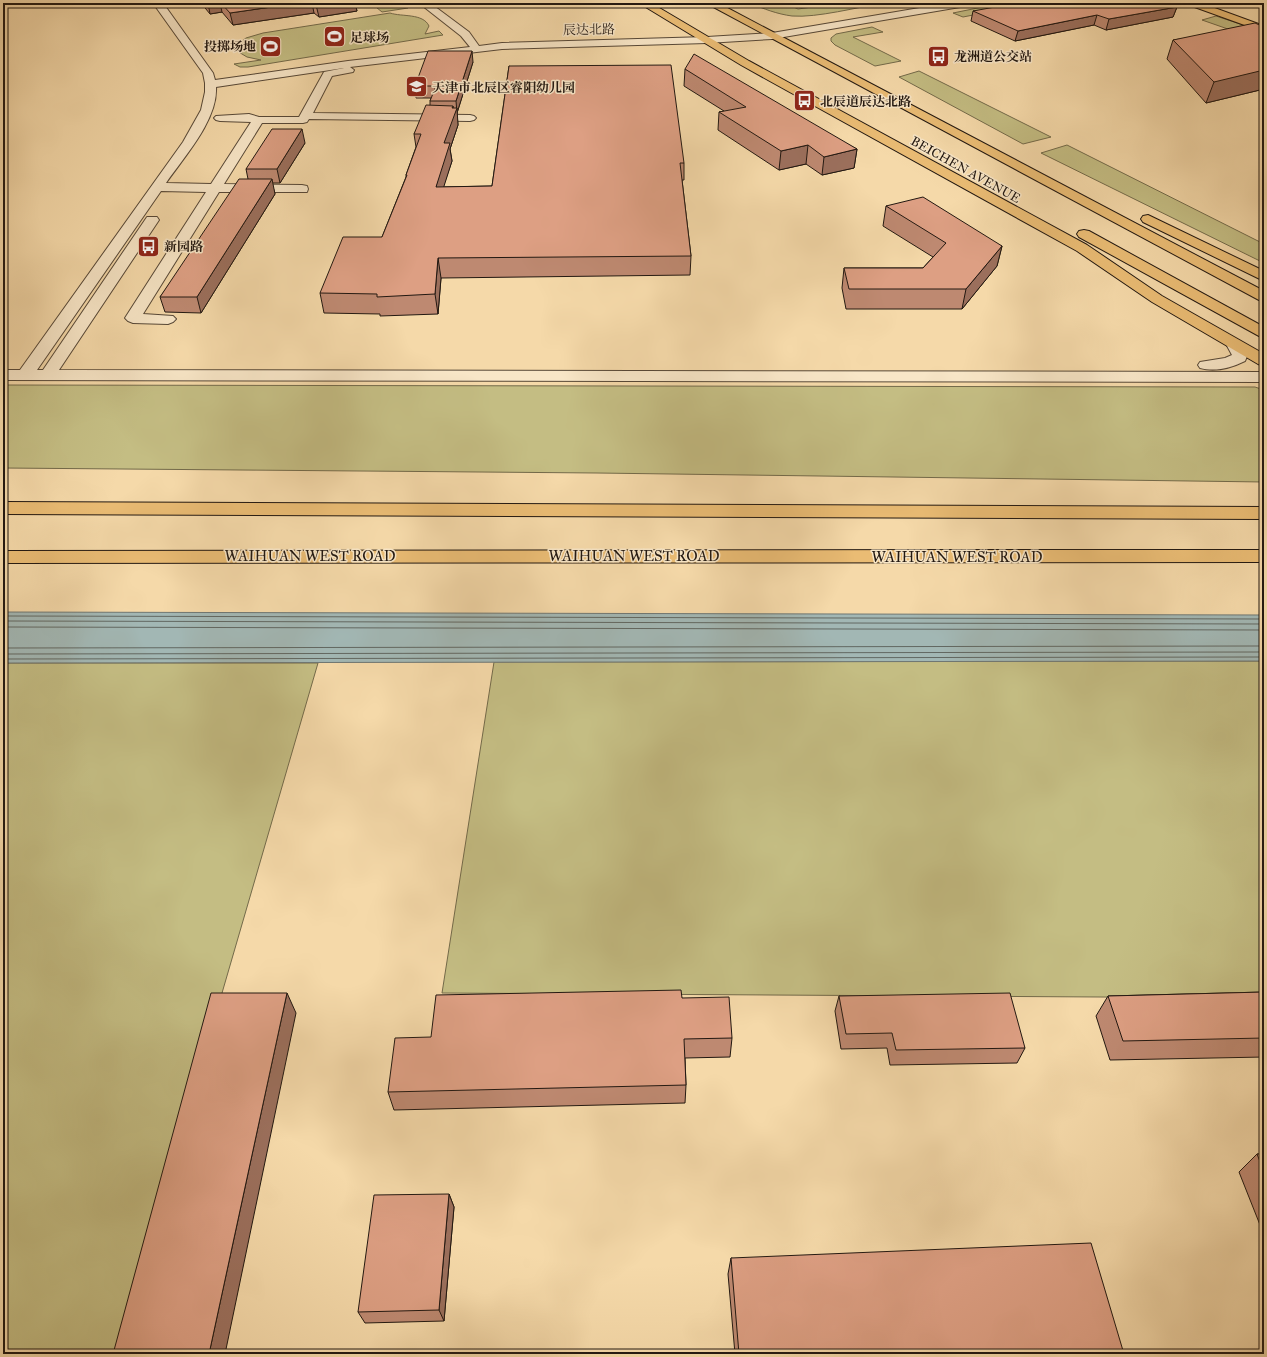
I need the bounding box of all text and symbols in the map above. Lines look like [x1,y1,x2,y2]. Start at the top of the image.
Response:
street label: 辰达北路 [563,22,615,38]
sports icon: 足球场 [322,24,348,50]
place label: 足球场 [350,30,389,46]
sports icon: 投掷场地 [258,33,284,59]
place label: 投掷场地 [204,39,256,55]
bus stop icon: 龙洲道公交站 [926,43,952,69]
place label: 龙洲道公交站 [954,49,1032,65]
school or university icon: 天津市北辰区睿阳幼儿园 [404,74,430,100]
place label: 天津市北辰区睿阳幼儿园 [432,80,575,96]
bus stop icon: 北辰道辰达北路 [791,88,817,114]
place label: 北辰道辰达北路 [820,94,911,110]
street label: BEICHEN AVENUE [908,133,1023,207]
bus stop icon: 新园路 [136,233,162,259]
place label: 新园路 [164,239,203,255]
street label: WAIHUAN WEST ROAD [224,547,396,565]
street label: WAIHUAN WEST ROAD [548,547,720,565]
street label: WAIHUAN WEST ROAD [871,548,1043,566]

